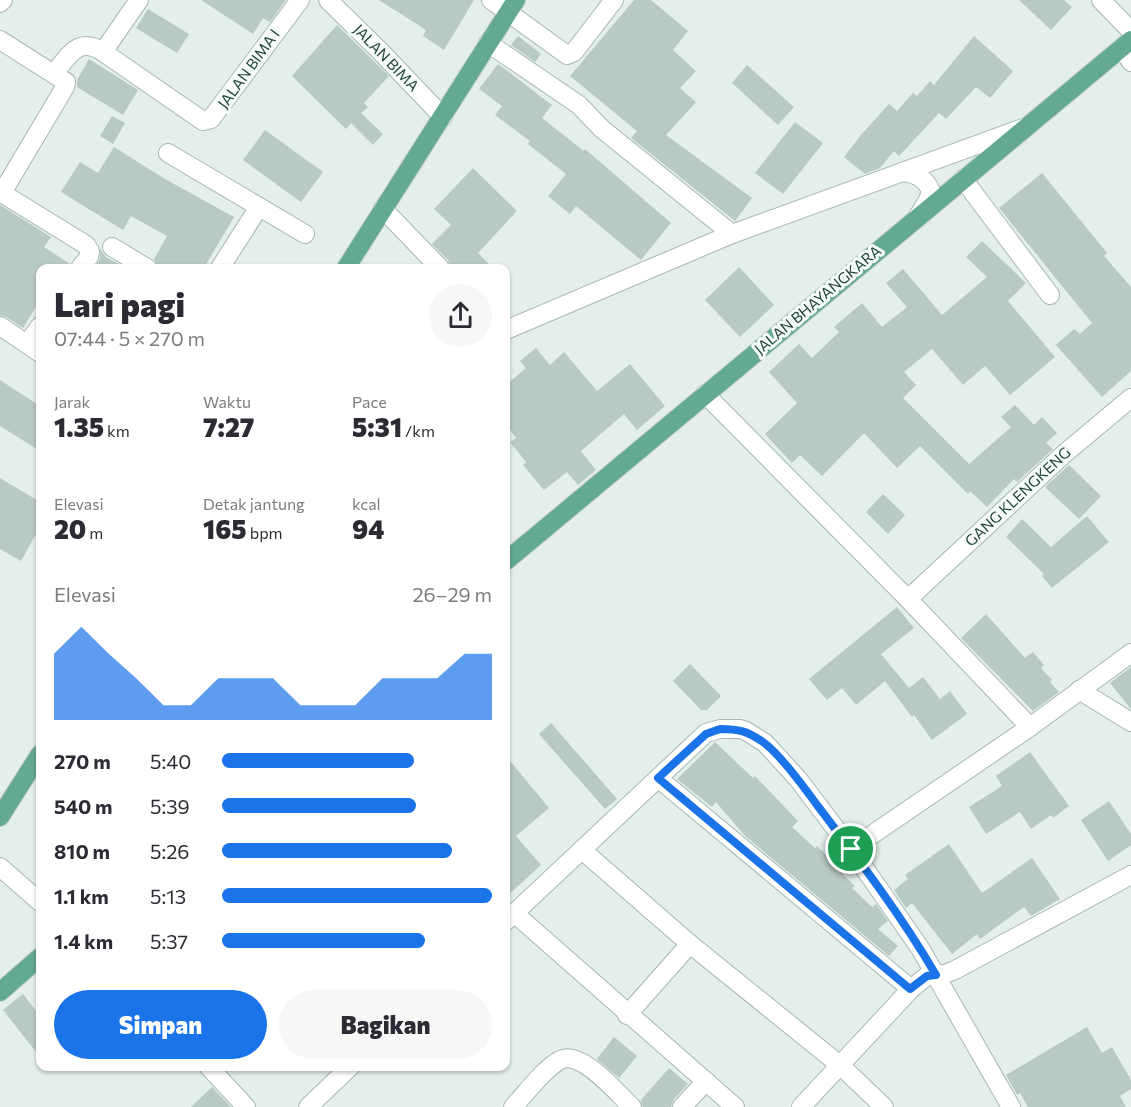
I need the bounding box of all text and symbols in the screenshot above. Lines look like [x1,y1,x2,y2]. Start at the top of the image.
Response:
street label: JALAN BIMA [350,20,423,95]
street label: JALAN BIMA I [213,25,283,112]
street label: JALAN BHAYANGKARA [750,241,884,357]
text: Lari pagi [54,283,185,324]
button: share [429,284,492,347]
text: 07:44 · 5 × 270 m [54,326,205,350]
text: Jarak [54,392,90,411]
text: Waktu [203,392,251,411]
text: Pace [352,392,387,411]
text: 1.35 [54,411,104,442]
text: 7:27 [203,411,254,442]
text: 5:31 [352,411,402,442]
text: km [104,421,130,440]
text: /km [402,421,435,440]
street label: GANG KLENGKENG [961,443,1074,550]
text: Elevasi [54,494,104,513]
text: Detak jantung [203,494,305,513]
text: kcal [352,494,381,513]
text: 20 [54,513,86,544]
text: 165 [203,513,247,544]
text: 94 [352,513,384,544]
text: m [86,523,103,542]
text: bpm [247,523,283,542]
text: Elevasi [54,582,116,606]
text: 26–29 m [413,582,492,606]
text: 270 m [54,749,111,773]
text: 5:40 [150,749,191,773]
text: 540 m [54,794,113,818]
text: 5:39 [150,794,190,818]
pin [825,823,876,874]
icon: arrive [834,832,867,865]
text: 810 m [54,839,110,863]
text: 5:26 [150,839,189,863]
text: 1.1 km [54,884,109,908]
text: 5:13 [150,884,186,908]
text: 1.4 km [54,929,113,953]
text: 5:37 [150,929,188,953]
button: Simpan [54,990,267,1059]
button: Bagikan [279,990,492,1059]

